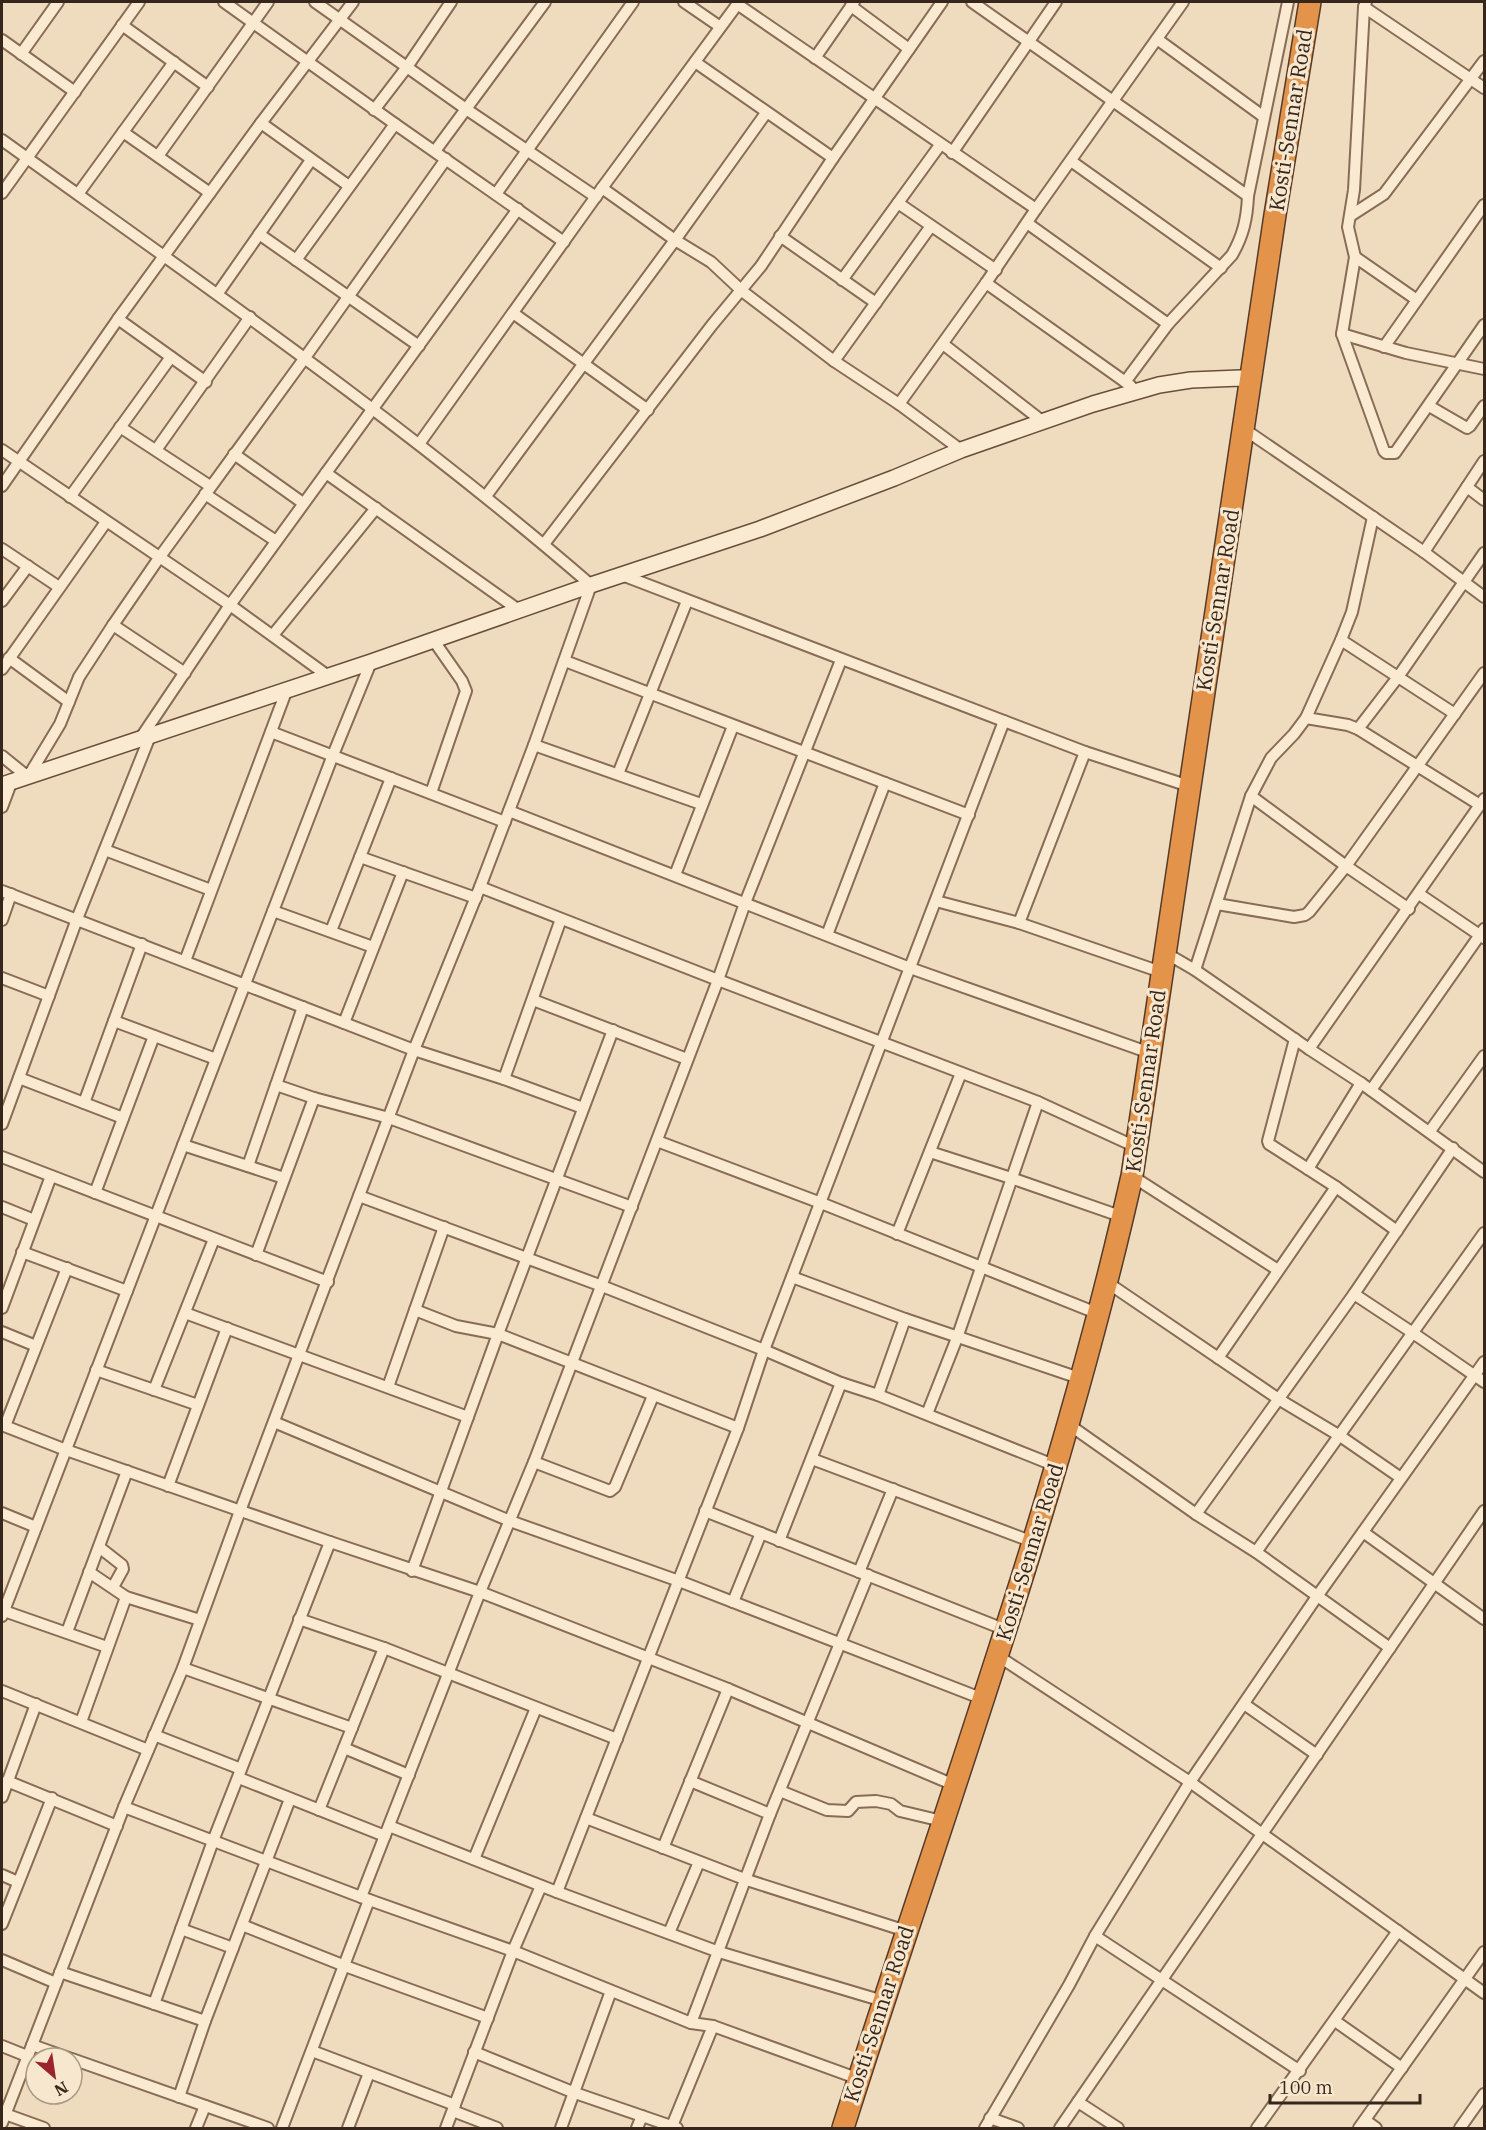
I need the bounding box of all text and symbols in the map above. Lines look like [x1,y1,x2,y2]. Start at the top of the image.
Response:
street label: Kosti-Sennar Road [1262,26,1318,213]
street label: Kosti-Sennar Road [1189,506,1245,693]
street label: Kosti-Sennar Road [1118,987,1172,1174]
street label: Kosti-Sennar Road [989,1459,1069,1644]
street label: Kosti-Sennar Road [836,1922,920,2106]
north arrow [24,2046,84,2106]
scale bar [1270,2067,1420,2105]
text: 100 m [1279,2076,1333,2099]
text: N [51,2077,72,2101]

